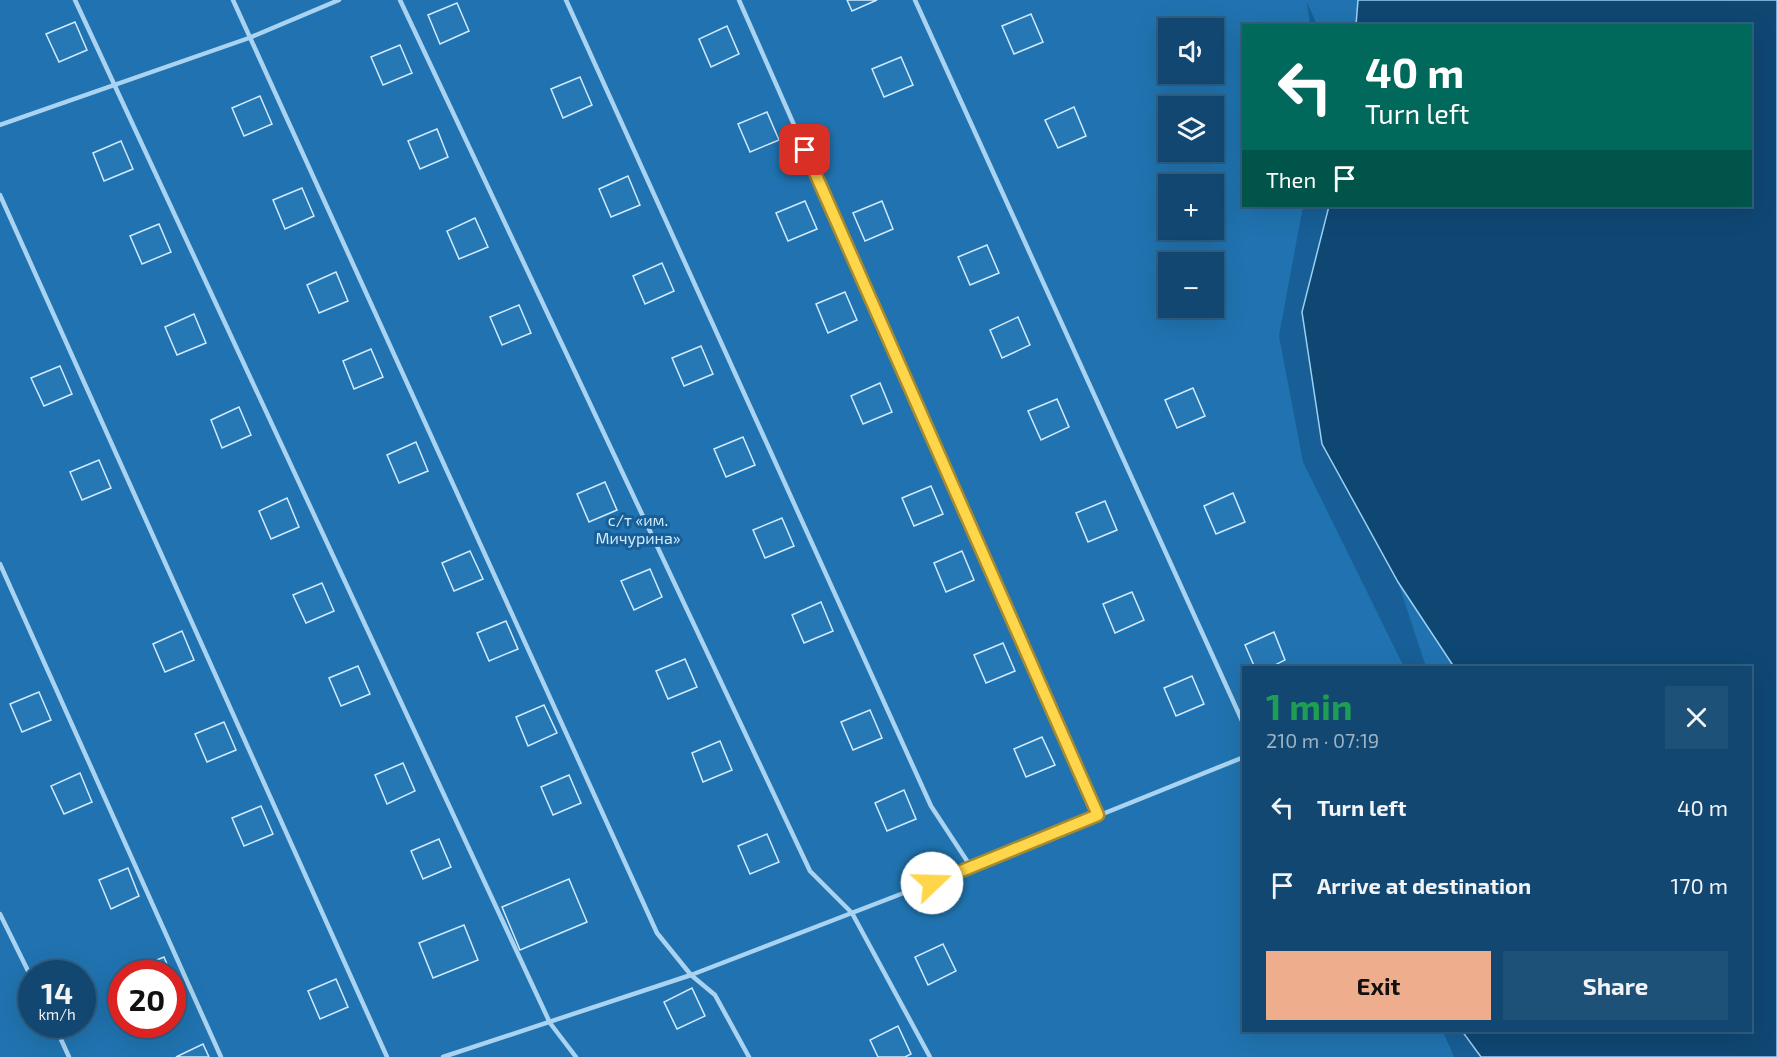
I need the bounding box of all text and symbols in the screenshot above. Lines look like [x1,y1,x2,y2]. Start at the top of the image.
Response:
map controls [1158,18,1224,318]
button: sound [1158,18,1224,84]
text: 40 m [1365,46,1464,96]
icon: left [1266,48,1344,126]
button: layers [1158,96,1224,162]
text: Turn left [1365,97,1469,129]
pin [779,124,830,175]
icon: arrive [788,133,821,166]
icon: arrive [1328,162,1361,195]
text: Then [1266,166,1316,192]
button: + [1158,174,1224,240]
button: − [1158,252,1224,318]
park label: с/т «им. Мичурина» [595,510,681,548]
text: 1 min [1266,684,1353,727]
button: close [1665,686,1728,749]
text: 210 m · 07:19 [1266,728,1379,752]
icon: left [1266,791,1299,824]
text: Turn left [1317,794,1406,820]
text: 40 m [1677,794,1728,820]
position arrow [900,851,964,915]
icon: arrive [1266,869,1299,902]
text: Arrive at destination [1317,872,1531,898]
text: 170 m [1671,872,1728,898]
button: Exit [1266,951,1491,1020]
button: Share [1503,951,1728,1020]
speed limit sign: 20 [108,960,186,1038]
text: 14 [41,974,73,1010]
text: km/h [38,1005,76,1023]

